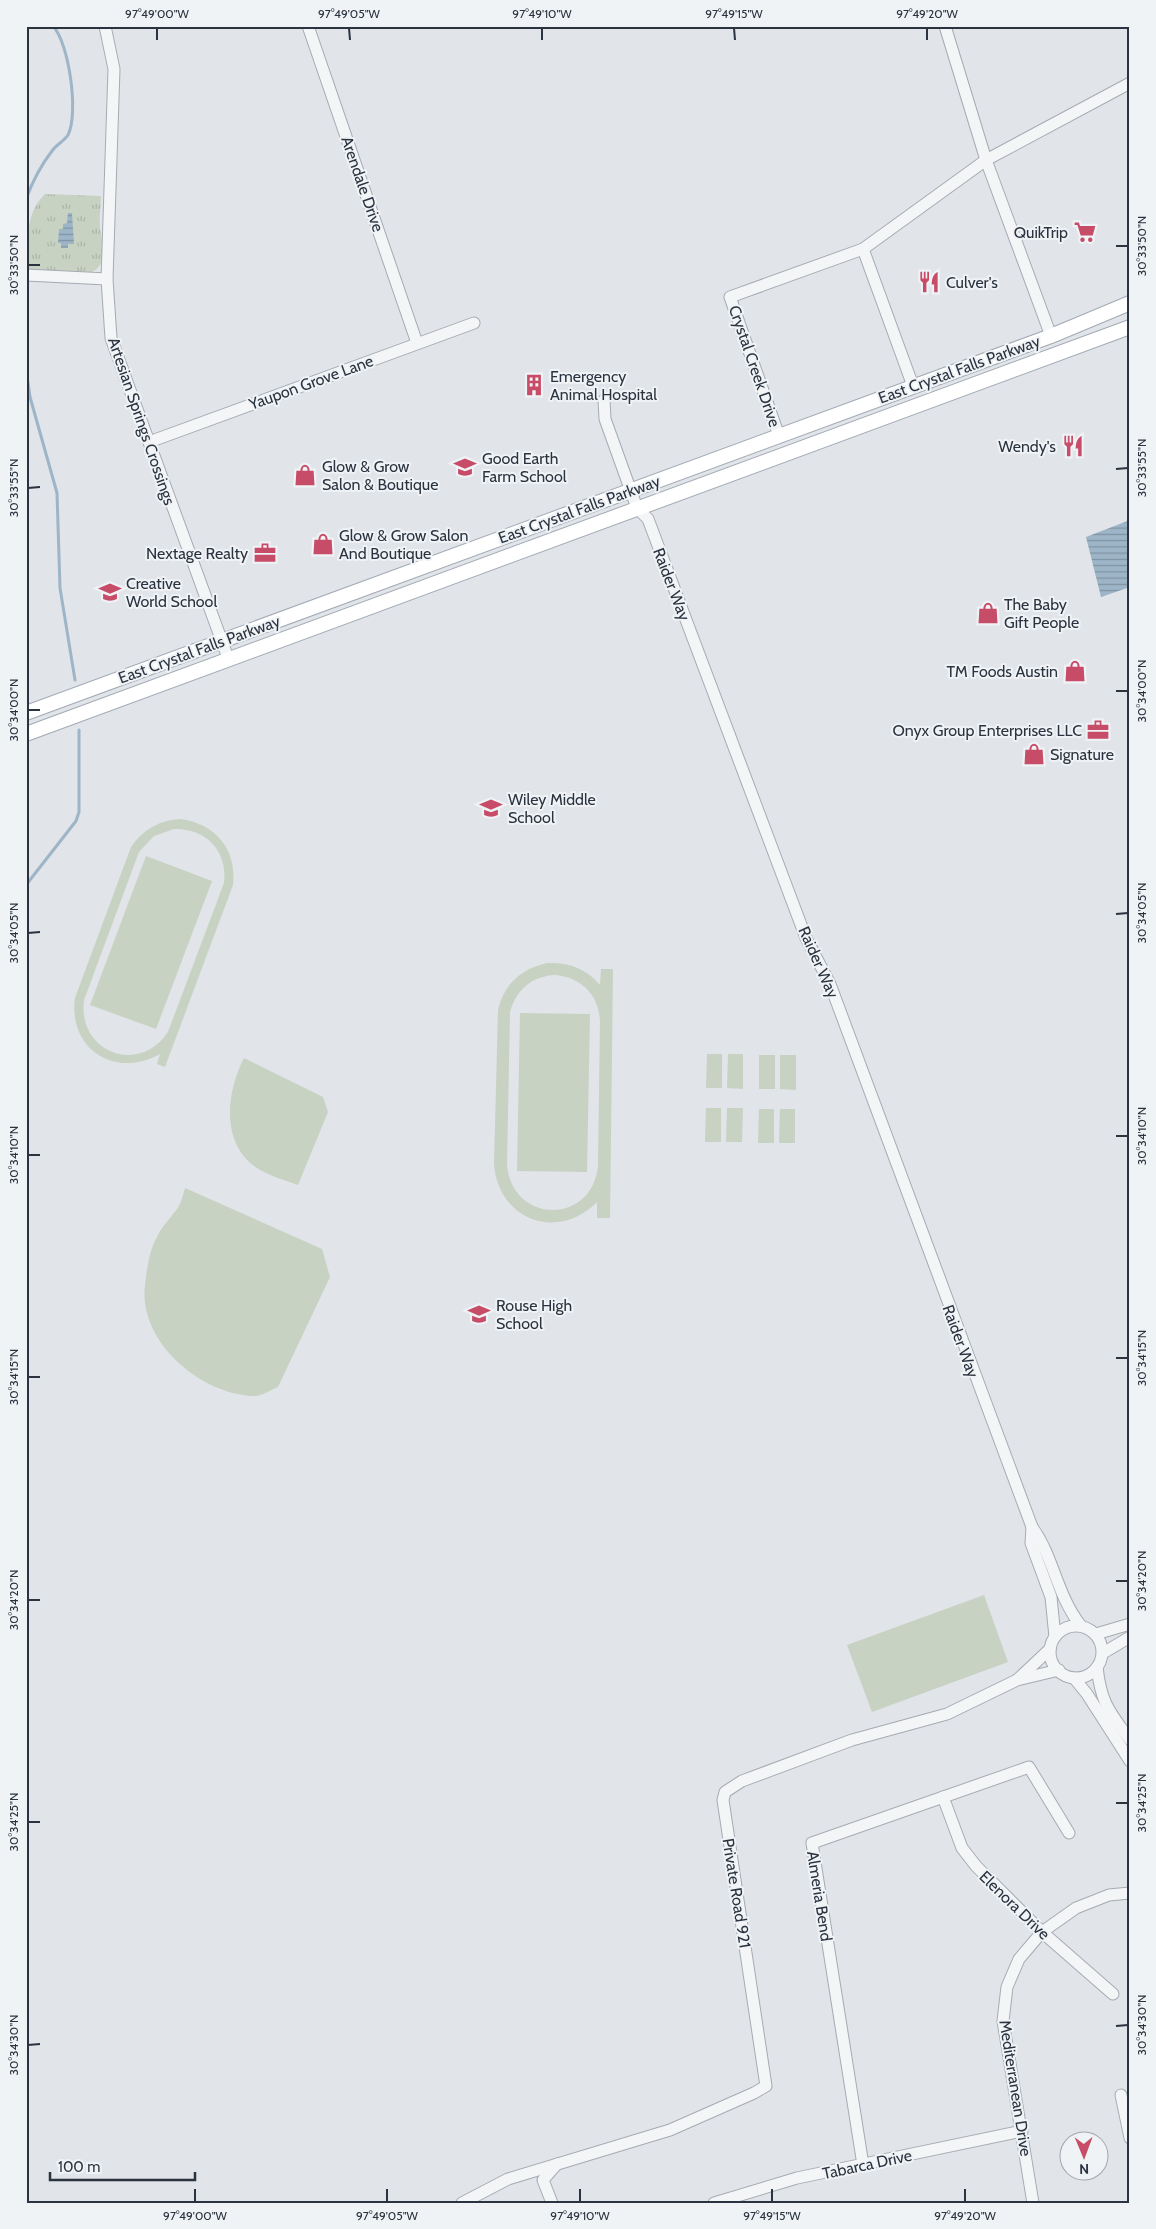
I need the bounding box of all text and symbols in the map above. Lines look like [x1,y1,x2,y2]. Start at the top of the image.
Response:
text: 97°49'00"W [125,6,190,21]
text: 97°49'05"W [318,6,381,21]
text: 97°49'10"W [512,6,572,21]
text: 97°49'15"W [705,6,763,21]
text: 97°49'20"W [896,6,959,21]
street label: Arendale Drive [337,134,388,234]
text: 30°33'50"N [1134,216,1149,276]
supermarket icon: QuikTrip [1072,219,1098,245]
place label: QuikTrip [1014,223,1068,242]
text: 30°33'50"N [6,235,21,295]
restaurant icon: Culver's [916,269,942,295]
place label: Culver's [946,273,998,292]
street label: Crystal Creek Drive [725,303,784,430]
street label: East Crystal Falls Parkway [876,331,1043,408]
street label: Artesian Springs Crossings [104,335,179,508]
street label: Yaupon Grove Lane [246,351,376,414]
place label: Emergency Animal Hospital [550,367,657,404]
building icon: Emergency Animal Hospital [521,372,547,398]
restaurant icon: Wendy's [1060,433,1086,459]
place label: Wendy's [998,437,1056,456]
text: 30°33'55"N [1134,439,1149,497]
place label: Good Earth Farm School [482,449,567,486]
school or university icon: Good Earth Farm School [452,454,478,480]
place label: Glow & Grow Salon & Boutique [322,457,438,494]
text: 30°33'55"N [6,459,21,517]
shop icon: Glow & Grow Salon & Boutique [292,462,318,488]
street label: East Crystal Falls Parkway [496,471,663,548]
place label: Glow & Grow Salon And Boutique [339,526,469,563]
shop icon: Glow & Grow Salon And Boutique [310,531,336,557]
office icon: Nextage Realty [252,540,278,566]
place label: Nextage Realty [146,544,248,563]
street label: Raider Way [649,545,694,623]
place label: Creative World School [126,574,217,611]
school or university icon: Creative World School [97,579,123,605]
place label: The Baby Gift People [1004,595,1079,632]
shop icon: The Baby Gift People [975,600,1001,626]
street label: East Crystal Falls Parkway [116,611,283,688]
shop icon: TM Foods Austin [1062,658,1088,684]
text: 30°34'00"N [1134,660,1149,722]
place label: TM Foods Austin [947,662,1058,681]
text: 30°34'00"N [6,679,21,741]
office icon: Onyx Group Enterprises LLC [1085,717,1111,743]
place label: Onyx Group Enterprises LLC [893,721,1082,740]
shop icon: Signature [1021,741,1047,767]
place label: Signature [1050,745,1114,764]
place label: Wiley Middle School [508,790,596,827]
school or university icon: Wiley Middle School [478,795,504,821]
text: 30°34'05"N [1134,883,1149,943]
text: 30°34'05"N [6,903,21,963]
street label: Raider Way [794,923,843,1001]
text: 30°34'10"N [1134,1107,1149,1165]
text: 30°34'10"N [6,1126,21,1184]
place label: Rouse High School [496,1296,572,1333]
school or university icon: Rouse High School [466,1301,492,1327]
street label: Raider Way [939,1302,983,1380]
text: 30°34'15"N [1134,1330,1149,1386]
text: 30°34'15"N [6,1349,21,1405]
text: 30°34'20"N [1134,1551,1149,1611]
text: 30°34'20"N [6,1570,21,1630]
text: 30°34'25"N [1134,1774,1149,1832]
text: 30°34'25"N [6,1793,21,1851]
street label: Private Road 921 [718,1837,755,1949]
street label: Almeria Bend [803,1850,836,1943]
street label: Elenora Drive [975,1867,1054,1944]
text: 30°34'30"N [1134,1995,1149,2055]
text: 30°34'30"N [6,2015,21,2075]
street label: Mediterranean Drive [995,2019,1036,2158]
north arrow [1058,2132,1108,2182]
street label: Tabarca Drive [821,2146,914,2183]
scale bar [50,2149,195,2181]
text: 100 m [58,2158,100,2176]
text: N [1079,2160,1089,2178]
text: 97°49'00"W [163,2208,228,2223]
text: 97°49'05"W [356,2208,419,2223]
text: 97°49'10"W [550,2208,610,2223]
text: 97°49'15"W [743,2208,801,2223]
text: 97°49'20"W [934,2208,997,2223]

